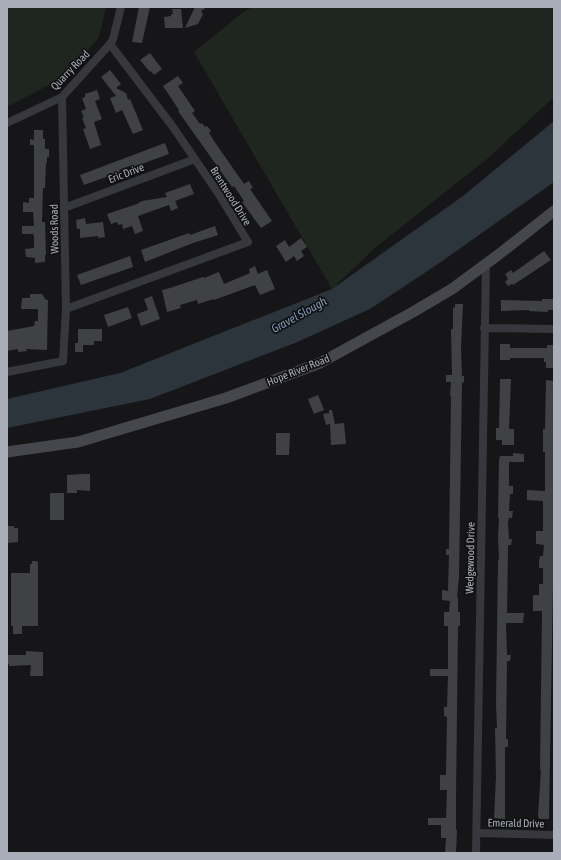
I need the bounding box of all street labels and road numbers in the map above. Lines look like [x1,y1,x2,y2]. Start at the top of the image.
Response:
street label: Quarry Road [48,48,92,92]
street label: Eric Drive [106,161,146,185]
street label: Brentwood Drive [208,164,254,228]
street label: Woods Road [48,204,60,254]
street label: Hope River Road [265,352,331,388]
street label: Wedgewood Drive [463,522,477,594]
street label: Emerald Drive [488,817,544,829]

